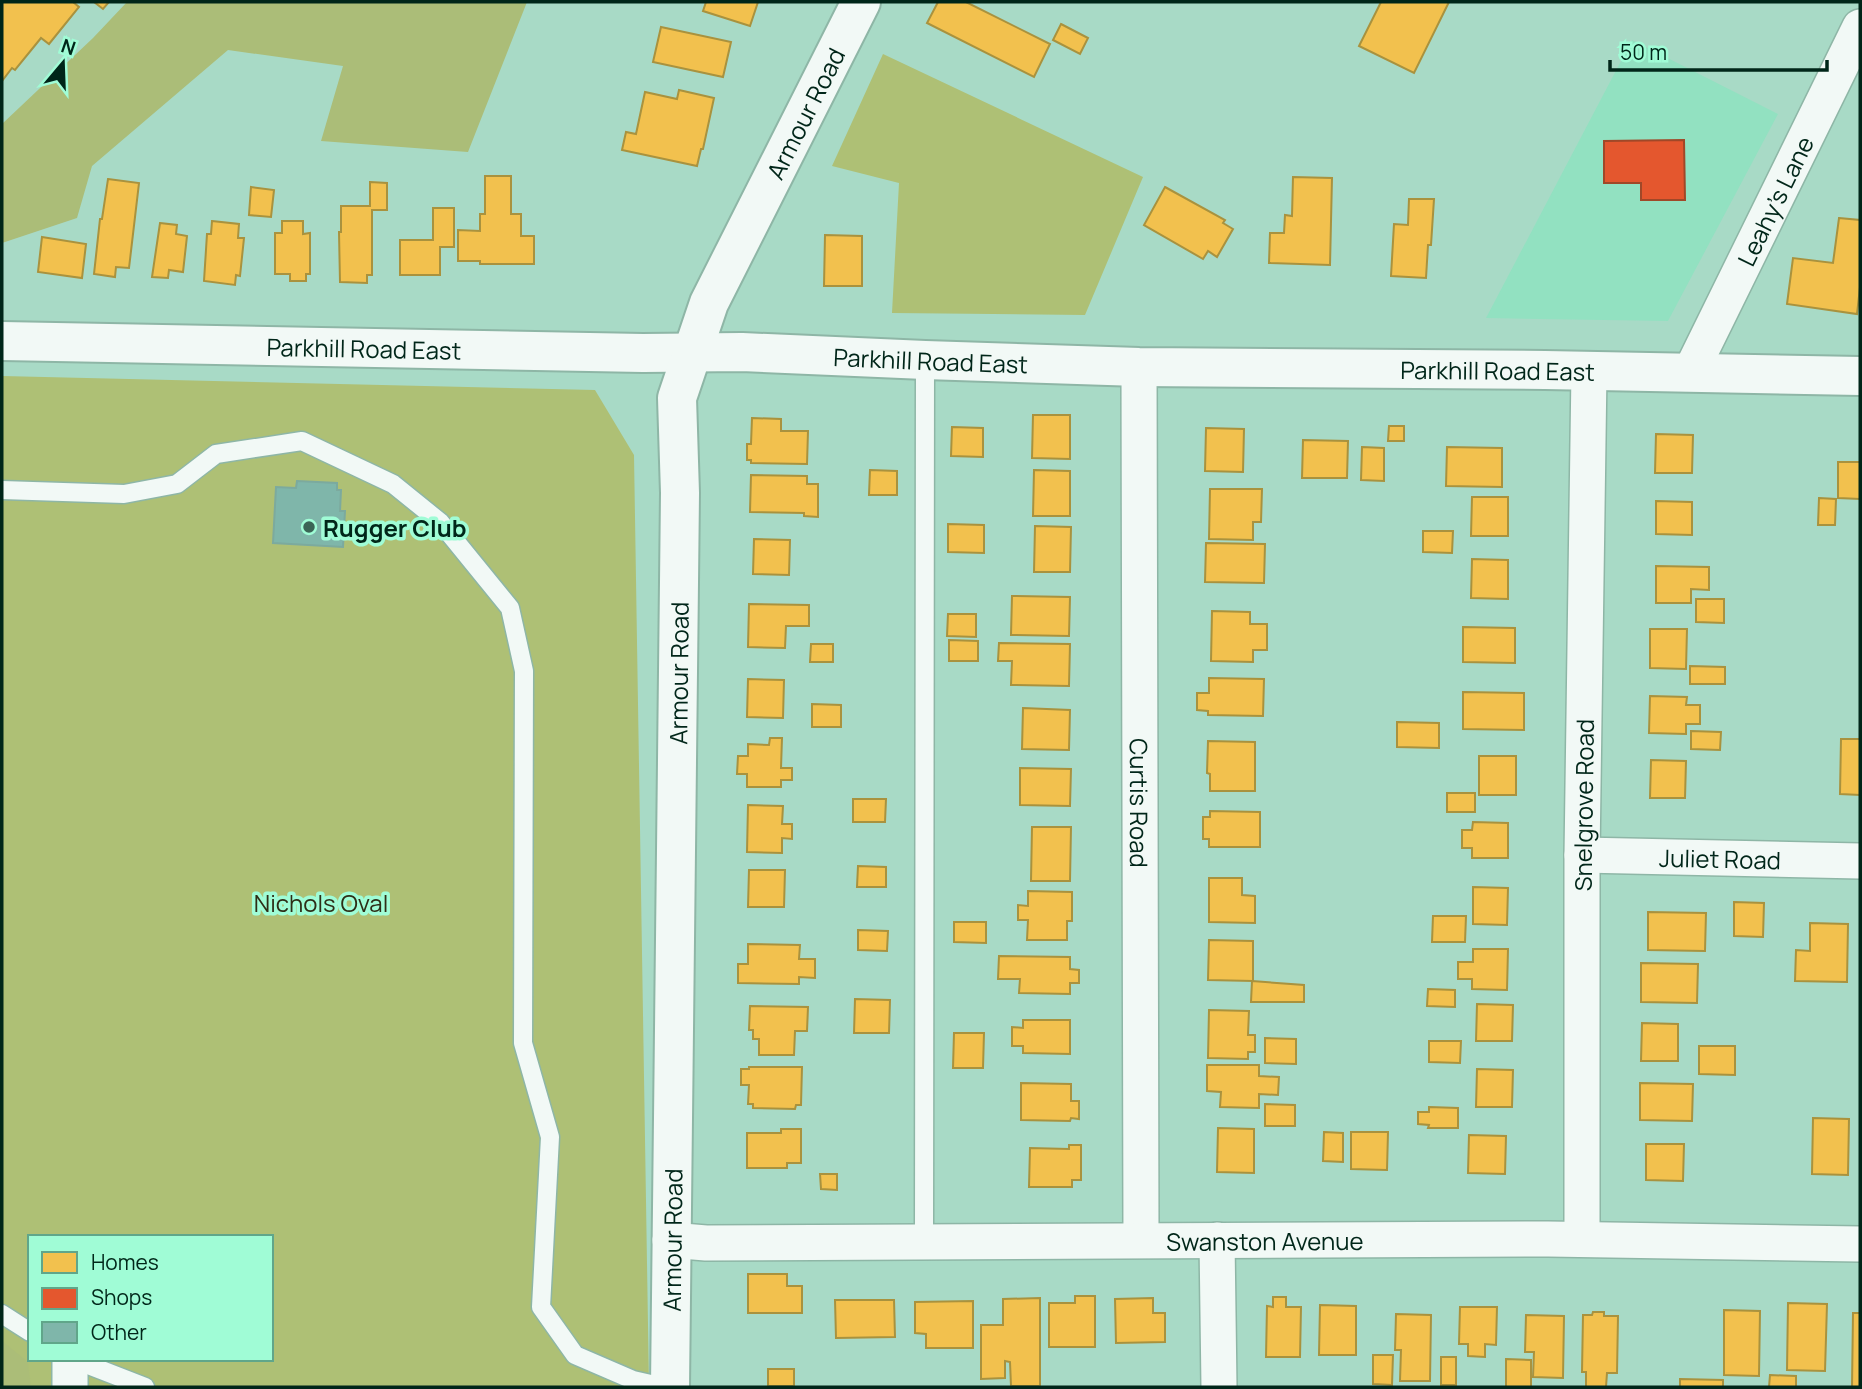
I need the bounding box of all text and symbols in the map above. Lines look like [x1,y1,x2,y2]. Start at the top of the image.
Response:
north arrow [28,28,98,98]
scale bar [1610,28,1827,72]
text: N [58,32,79,61]
text: 50 m [1620,38,1667,66]
street label: Armour Road [758,42,852,184]
street label: Leahy's Lane [1729,130,1821,271]
street label: Parkhill Road East [266,329,462,366]
street label: Parkhill Road East [833,340,1029,380]
street label: Parkhill Road East [1400,352,1595,387]
place label: Rugger Club [323,511,467,544]
marker: Rugger Club [301,519,317,535]
street label: Armour Road [661,601,695,745]
street label: Snelgrove Road [1566,719,1600,891]
street label: Curtis Road [1123,738,1157,868]
street label: Juliet Road [1659,840,1781,876]
park label: Nichols Oval [254,886,388,919]
street label: Armour Road [654,1168,689,1312]
street label: Swanston Avenue [1166,1223,1364,1257]
legend [28,1235,273,1361]
text: Homes [91,1248,159,1276]
text: Shops [91,1283,152,1311]
text: Other [91,1318,147,1346]

